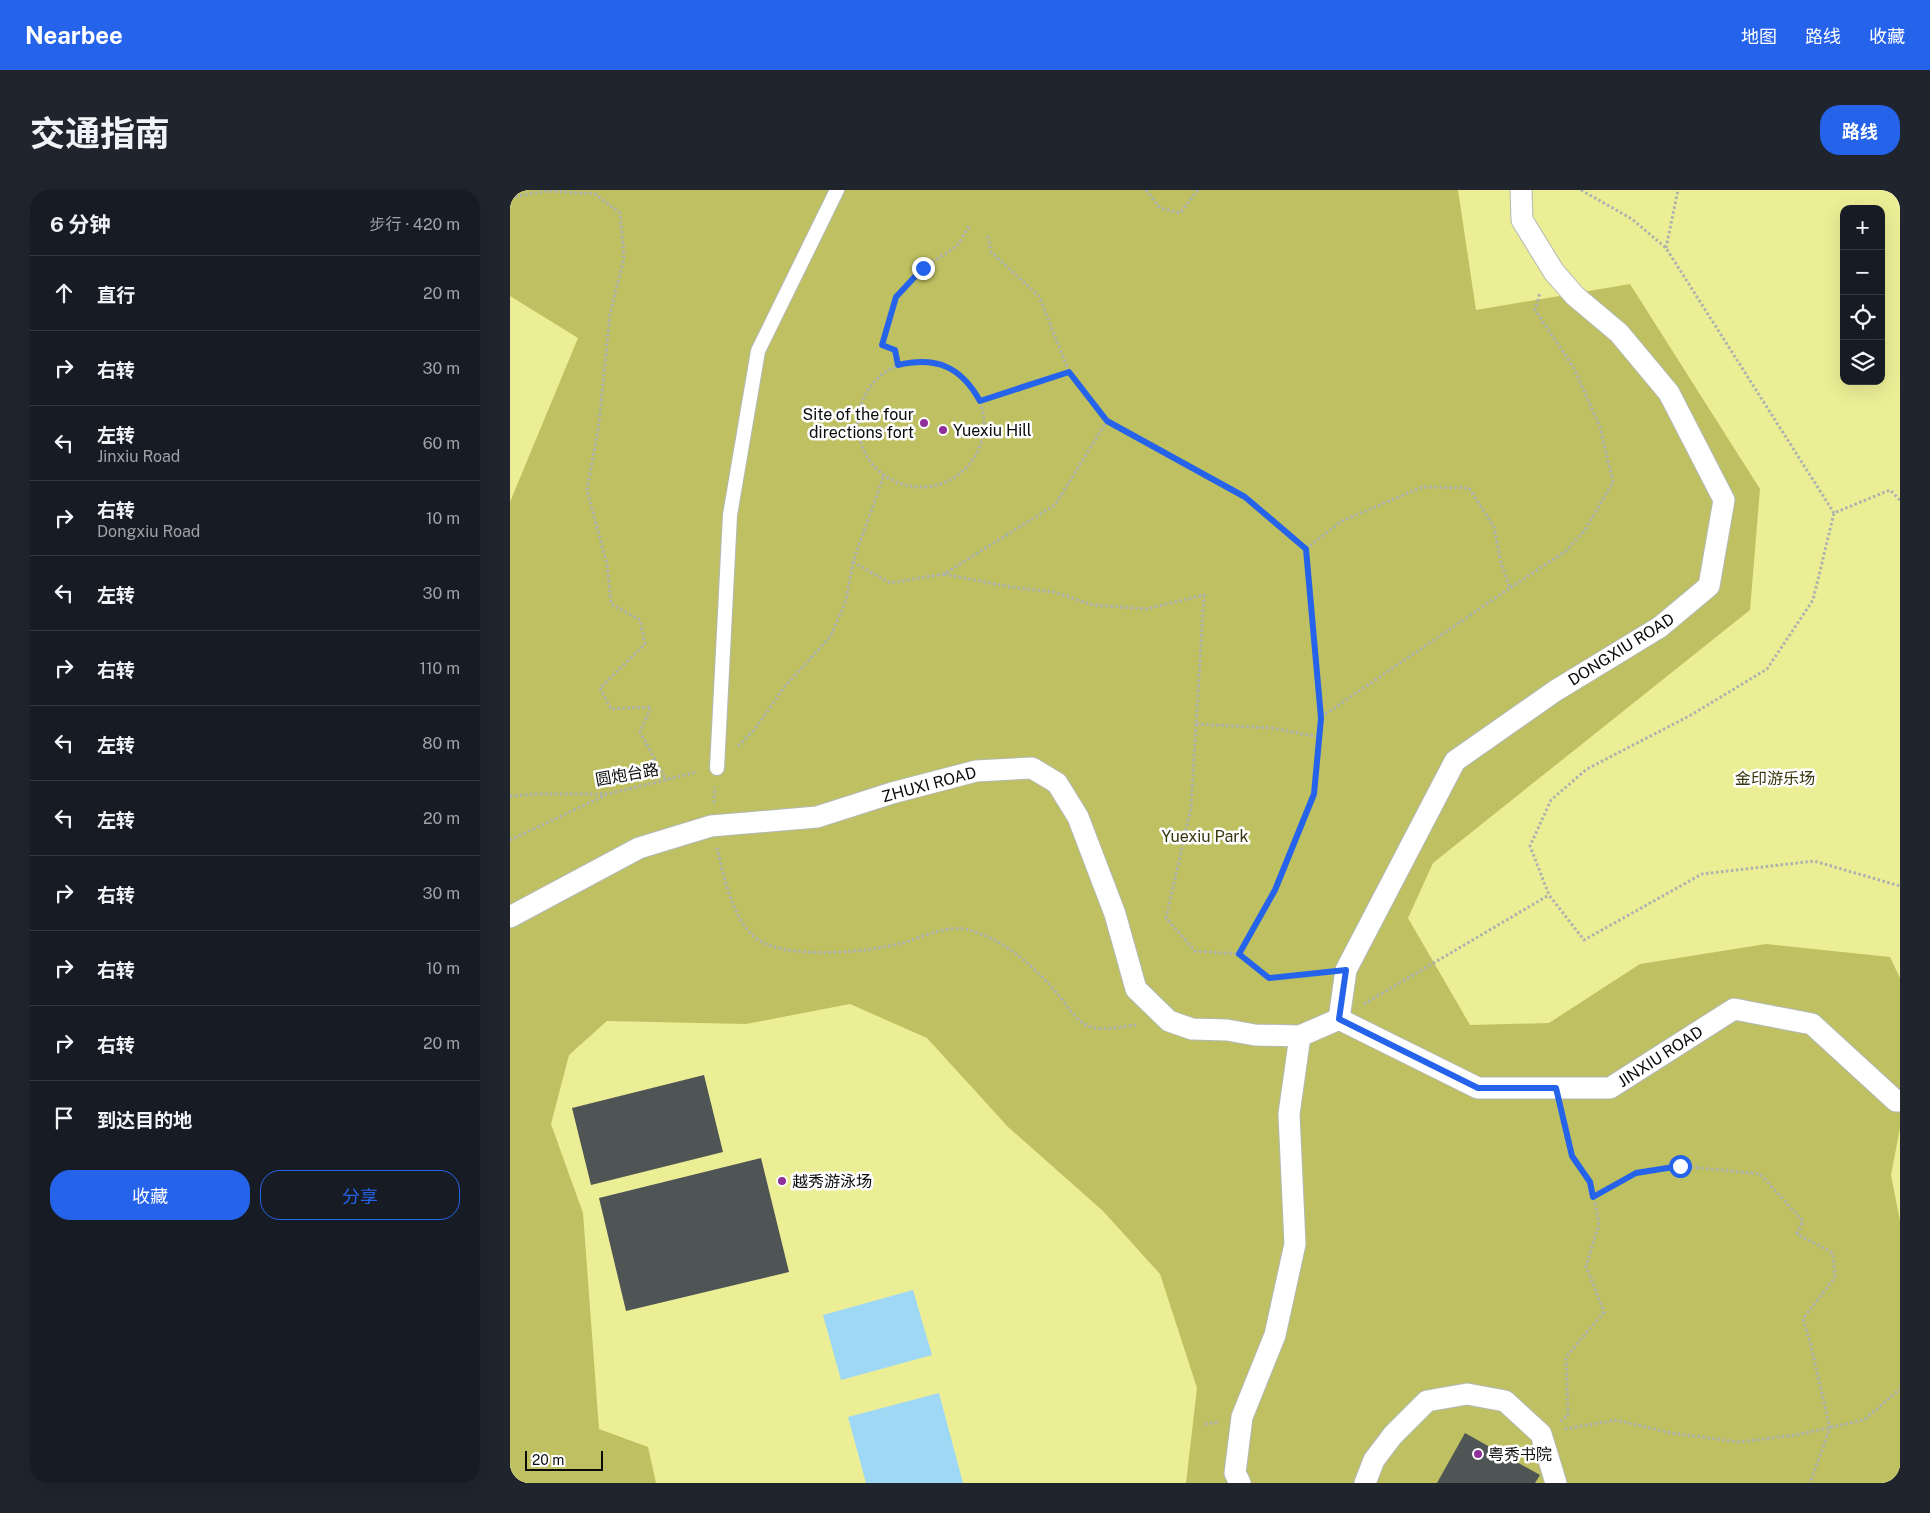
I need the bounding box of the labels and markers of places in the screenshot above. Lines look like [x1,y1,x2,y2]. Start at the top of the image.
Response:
place label: Site of the four directions fort [803,405,914,442]
marker: Site of the four directions fort [918,417,930,429]
place label: Yuexiu Hill [953,421,1032,440]
marker: Yuexiu Hill [937,424,949,436]
place label: 越秀游泳场 [792,1172,872,1191]
marker: 越秀游泳场 [776,1175,788,1187]
place label: 粤秀书院 [1488,1445,1552,1464]
marker: 粤秀书院 [1472,1448,1484,1460]

